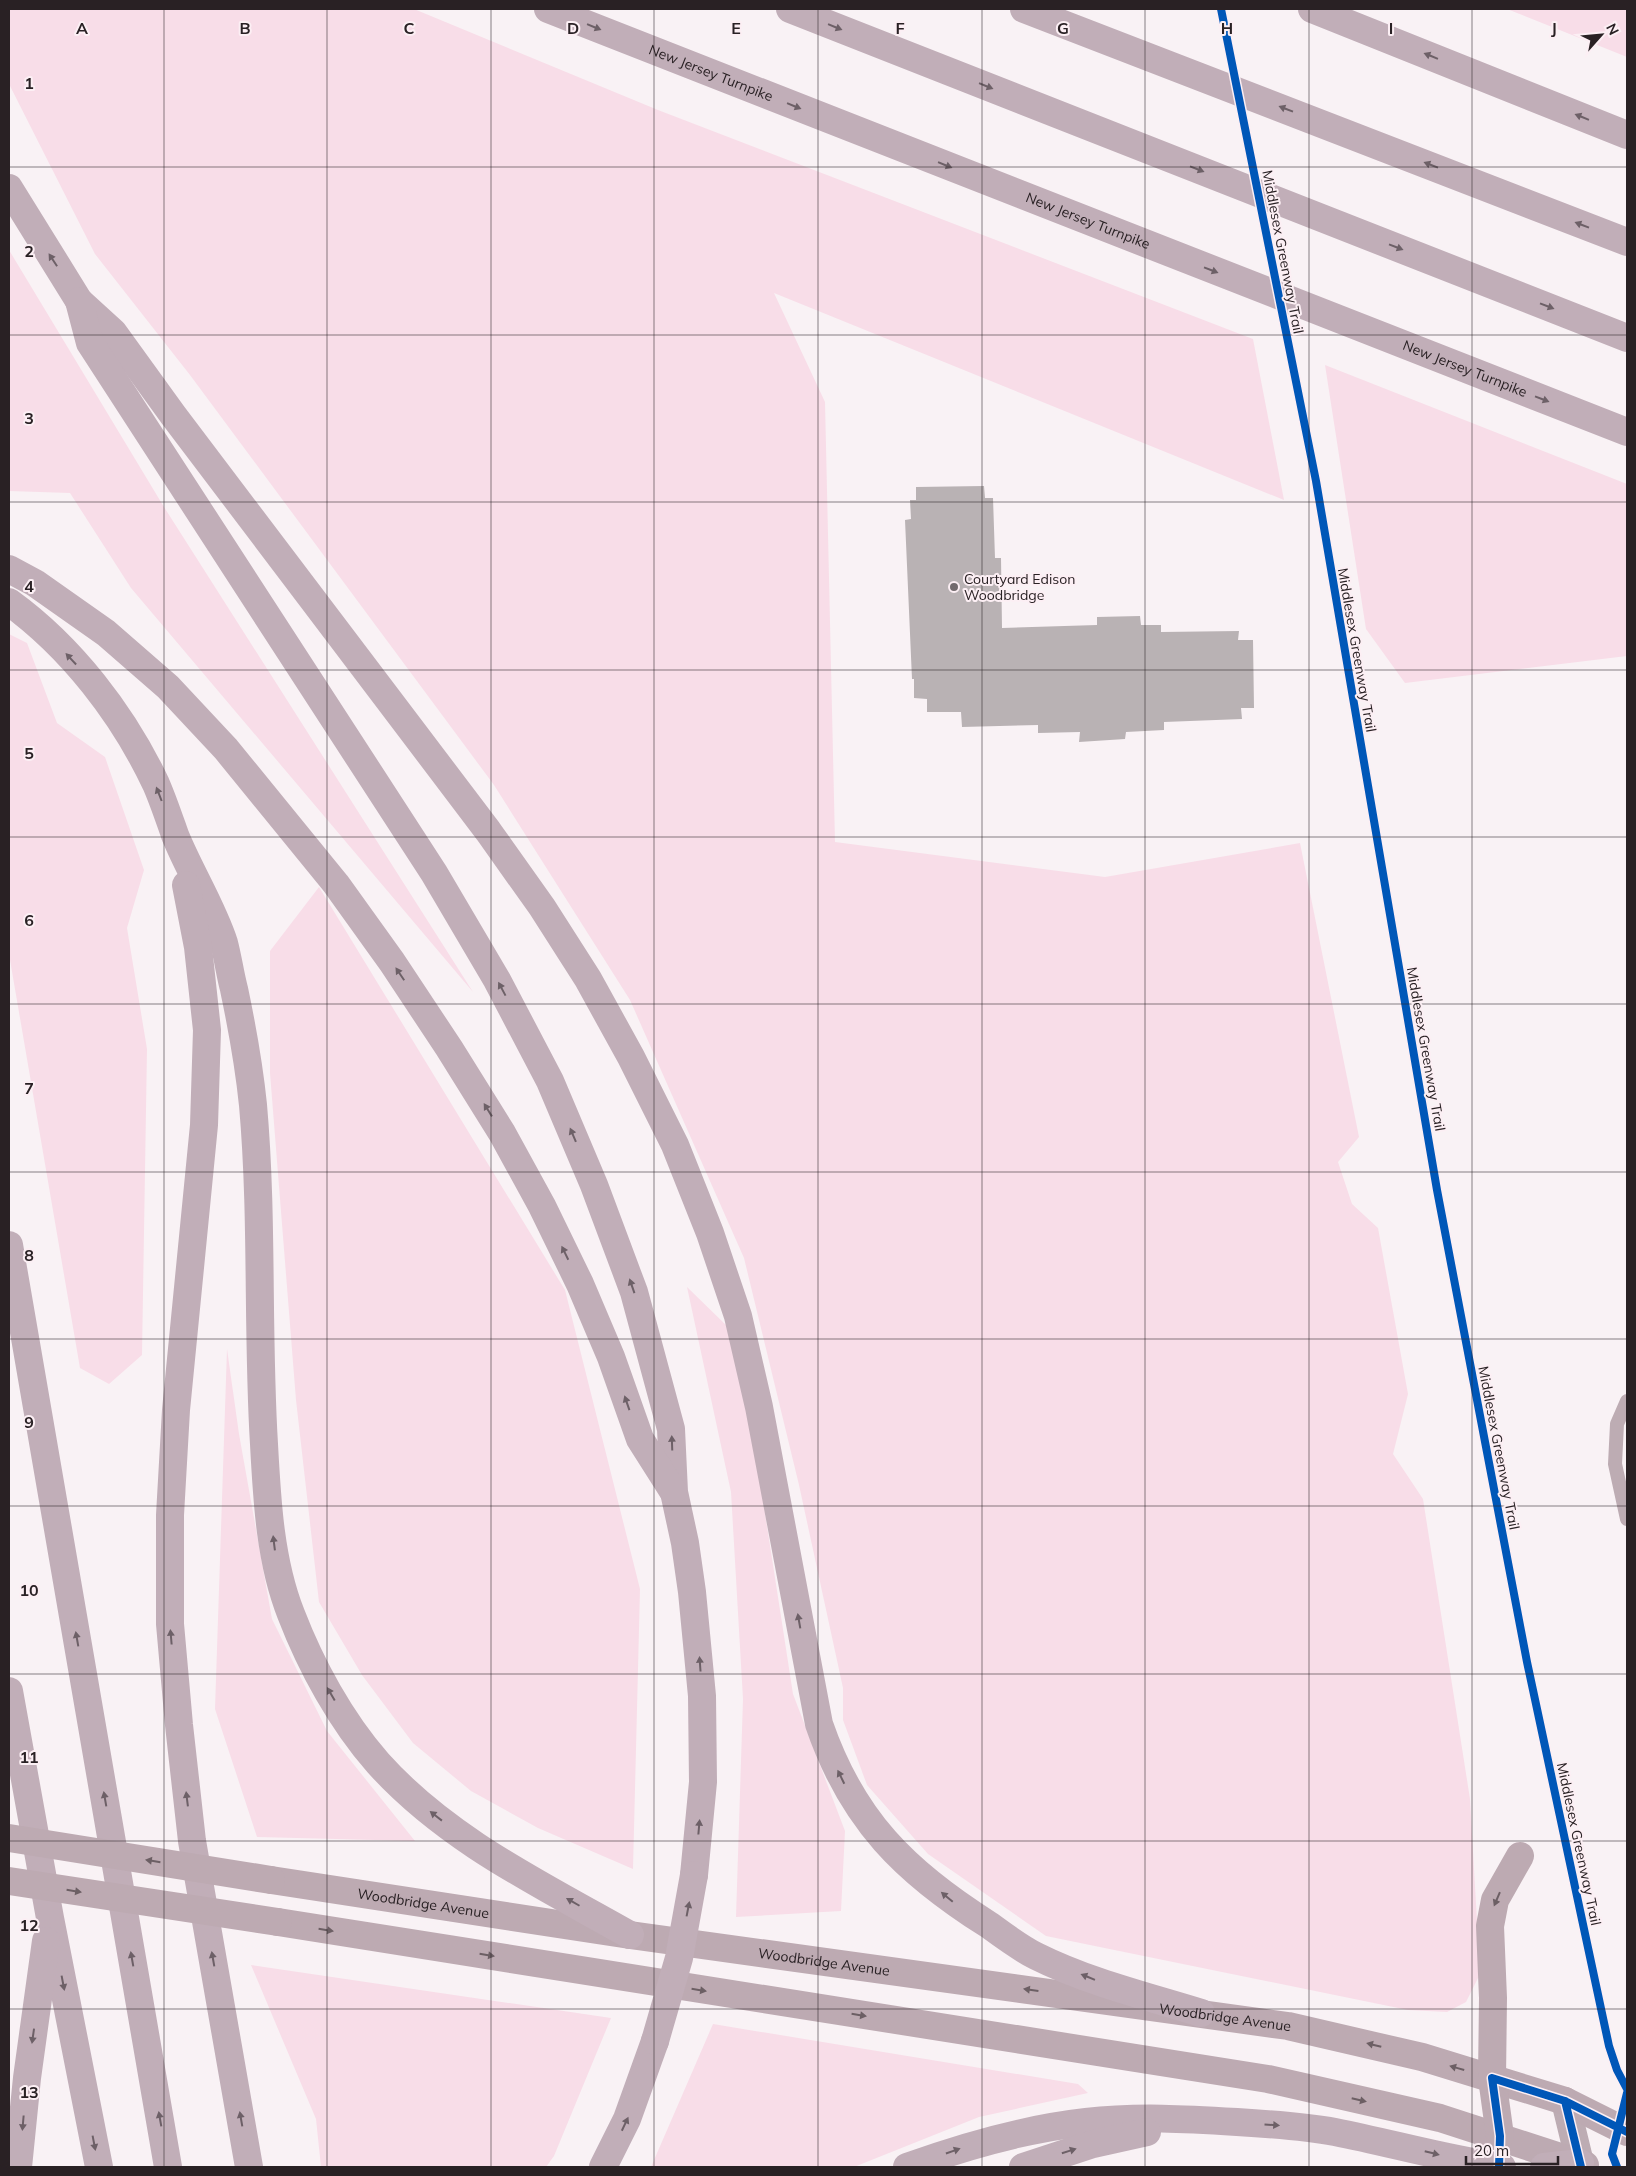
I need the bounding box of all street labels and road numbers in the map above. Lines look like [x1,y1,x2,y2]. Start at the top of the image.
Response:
street label: New Jersey Turnpike [646,40,776,105]
street label: Middlesex Greenway Trail [1258,169,1308,335]
street label: New Jersey Turnpike [1023,188,1153,253]
street label: New Jersey Turnpike [1400,336,1530,401]
street label: Middlesex Greenway Trail [1334,567,1380,733]
street label: Middlesex Greenway Trail [1403,966,1449,1132]
street label: Middlesex Greenway Trail [1474,1365,1524,1531]
street label: Middlesex Greenway Trail [1553,1761,1605,1927]
street label: Woodbridge Avenue [356,1884,490,1922]
street label: Woodbridge Avenue [757,1944,891,1980]
street label: Woodbridge Avenue [1158,1999,1292,2035]

